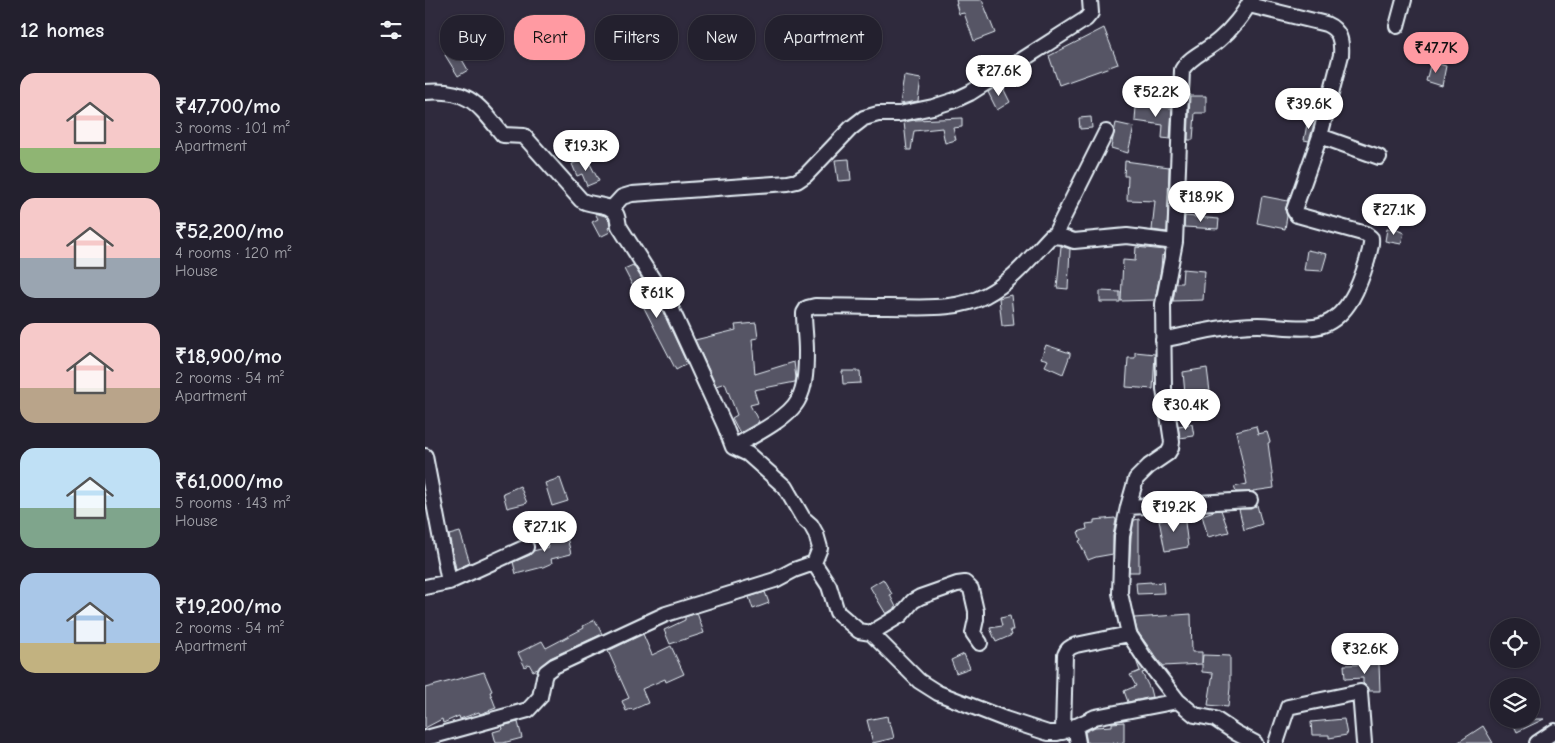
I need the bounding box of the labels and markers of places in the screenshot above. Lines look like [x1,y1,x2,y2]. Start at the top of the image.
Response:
pin: ₹47.7K [1395,32,1477,74]
pin: ₹27.6K [958,54,1040,97]
pin: ₹52.2K [1115,76,1197,118]
pin: ₹39.6K [1268,88,1350,130]
pin: ₹19.3K [545,130,627,172]
pin: ₹18.9K [1160,180,1242,223]
pin: ₹27.1K [1353,194,1435,236]
pin: ₹61K [627,276,687,319]
pin: ₹30.4K [1145,388,1227,431]
pin: ₹19.2K [1133,490,1215,533]
pin: ₹27.1K [504,510,586,553]
pin: ₹32.6K [1324,632,1406,675]

